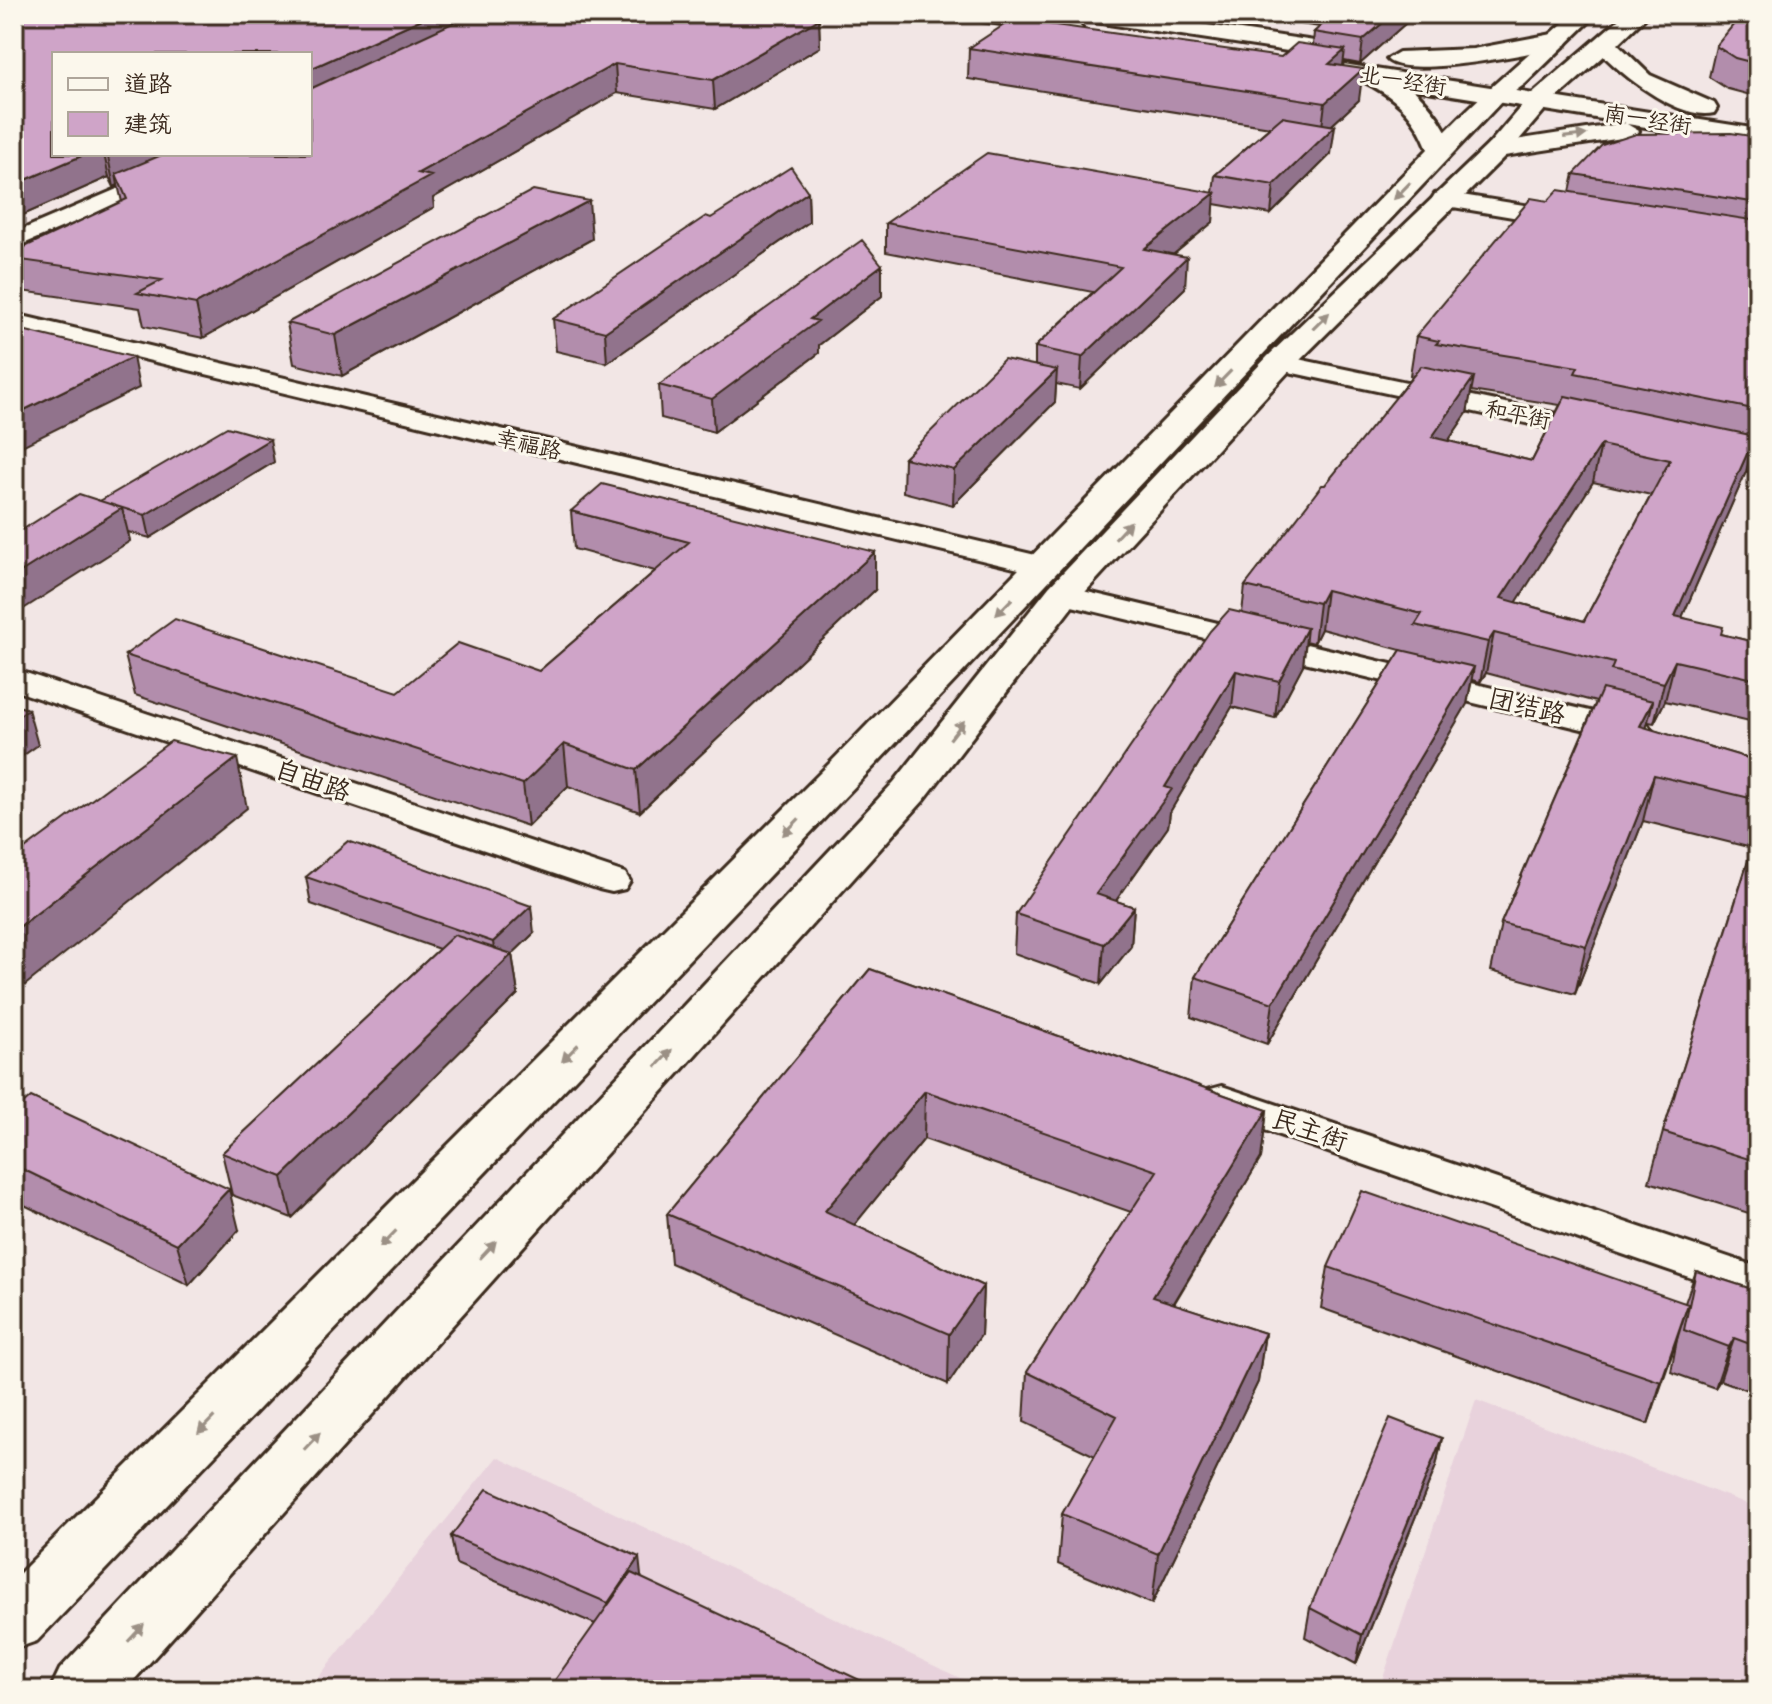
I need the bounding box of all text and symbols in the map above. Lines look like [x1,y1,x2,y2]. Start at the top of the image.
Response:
legend [52,52,312,156]
street label: 北一经街 [1357,60,1448,101]
text: 道路 [124,69,172,98]
street label: 南一经街 [1602,99,1693,140]
text: 建筑 [124,109,172,138]
one-way arrow [1563,129,1588,142]
one-way arrow [1393,181,1412,200]
one-way arrow [1311,312,1330,331]
one-way arrow [1214,369,1232,388]
street label: 和平街 [1483,394,1553,435]
street label: 幸福路 [494,424,564,465]
one-way arrow [1113,521,1132,540]
one-way arrow [995,597,1014,616]
street label: 团结路 [1485,682,1569,730]
one-way arrow [949,720,965,740]
street label: 自由路 [271,752,355,808]
one-way arrow [782,817,800,836]
one-way arrow [561,1043,579,1062]
one-way arrow [654,1049,672,1068]
street label: 民主街 [1268,1102,1352,1158]
one-way arrow [379,1229,397,1248]
one-way arrow [478,1240,496,1259]
one-way arrow [197,1415,216,1434]
one-way arrow [302,1432,320,1451]
one-way arrow [126,1623,144,1642]

